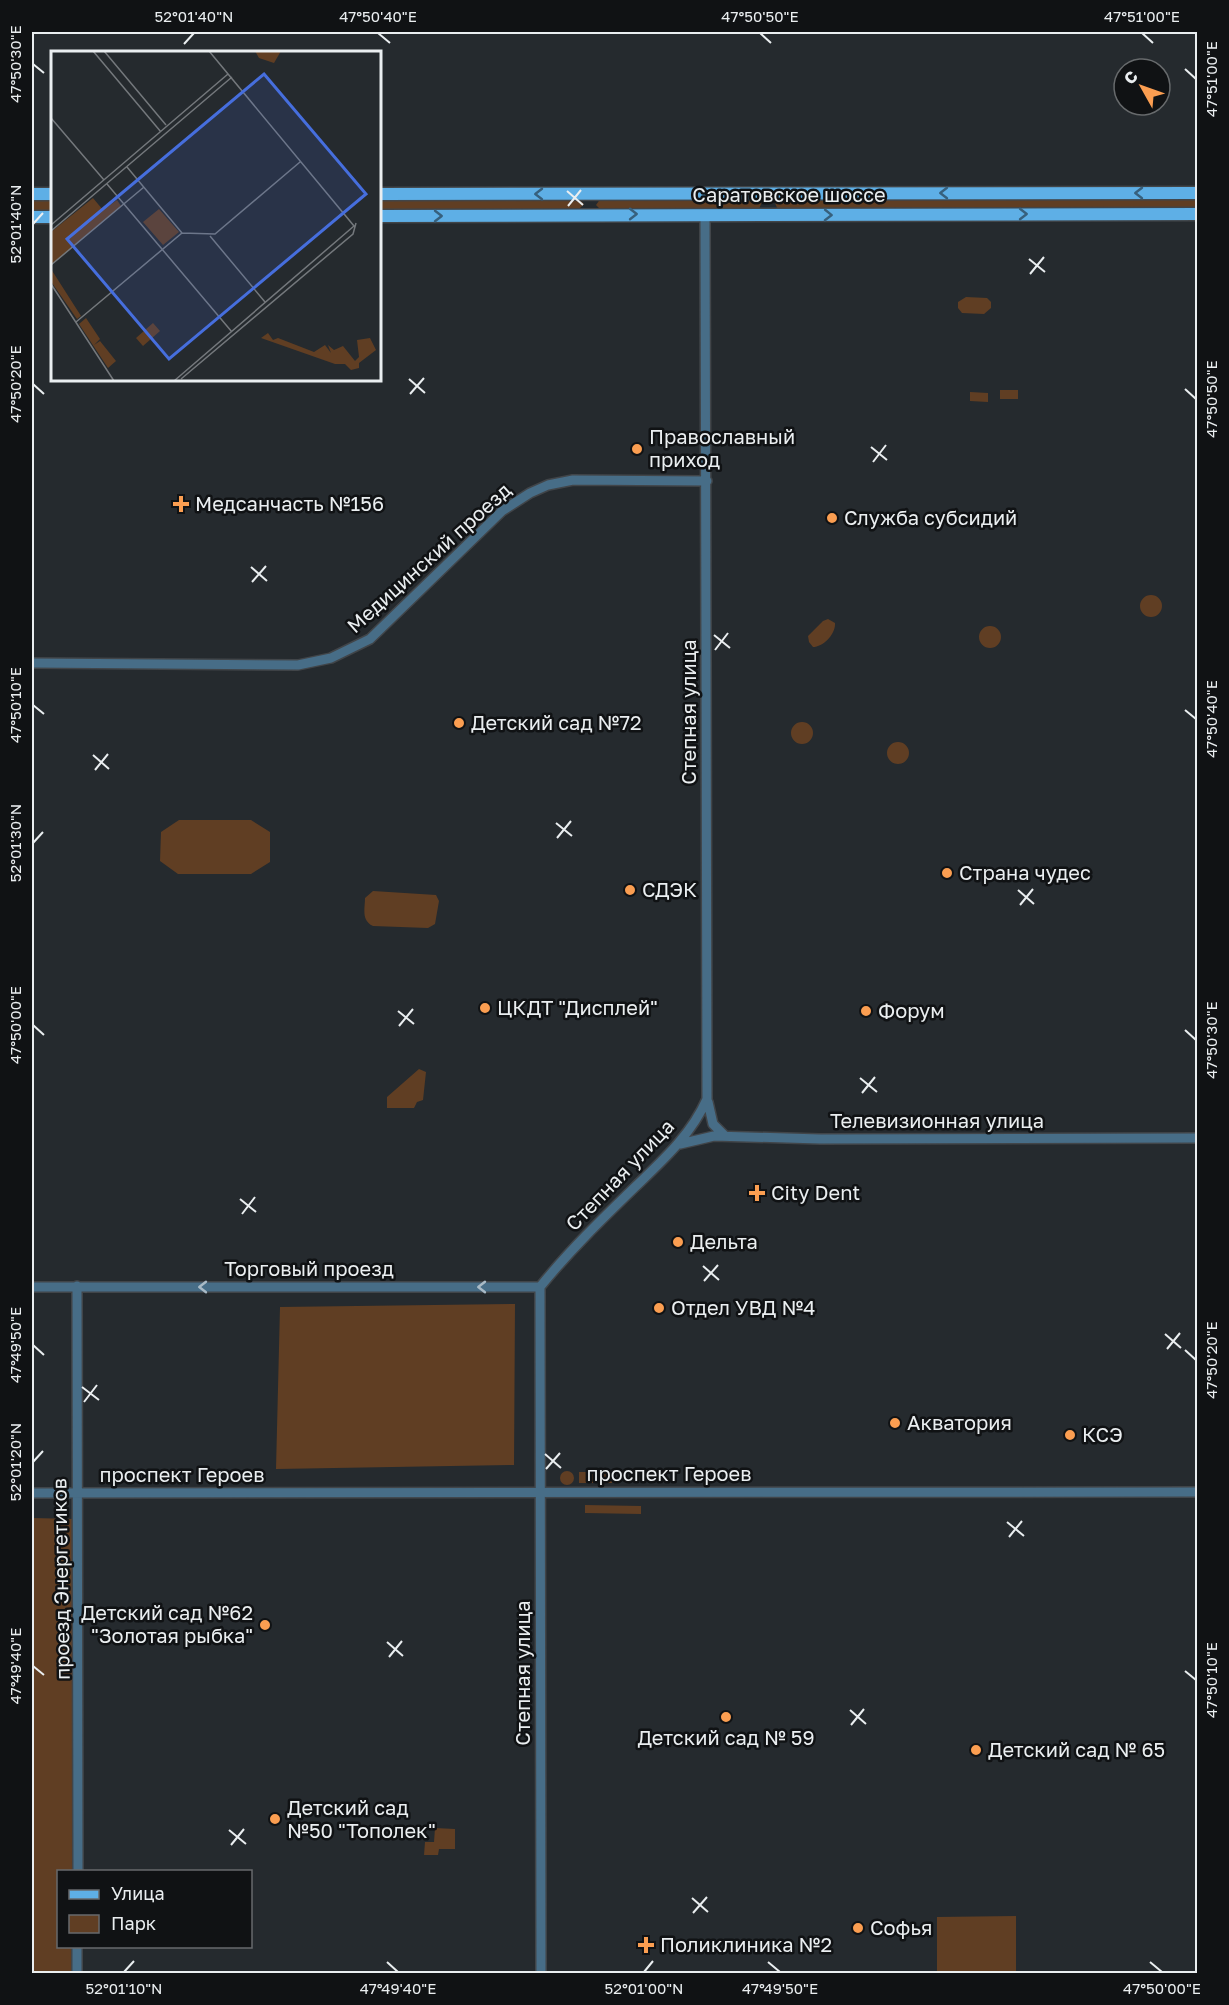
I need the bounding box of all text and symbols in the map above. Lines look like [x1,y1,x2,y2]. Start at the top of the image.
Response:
text: 52°01'40"N [155,7,233,25]
text: 47°50'40"E [339,7,417,25]
text: 47°50'50"E [721,7,799,25]
text: 47°51'00"E [1104,7,1180,25]
text: 47°50'30"E [6,25,24,103]
text: 47°51'00"E [1202,41,1220,117]
inset map [51,51,381,381]
north arrow [1112,57,1172,117]
text: С [1119,67,1142,88]
street label: Саратовское шоссе [692,182,886,206]
text: 52°01'40"N [6,185,24,263]
one-way arrow [940,187,949,199]
one-way arrow [1135,187,1144,199]
one-way arrow [535,188,544,200]
one-way arrow [628,208,637,220]
one-way arrow [1018,208,1027,220]
one-way arrow [823,209,832,221]
one-way arrow [433,210,442,222]
text: 47°50'20"E [6,345,24,423]
text: 47°50'50"E [1202,360,1220,438]
place label: Православный приход [649,424,795,471]
marker: Православный приход [630,442,644,456]
street label: Медицинский проезд [342,477,515,637]
place label: Медсанчасть №156 [195,491,384,515]
marker: Медсанчасть №156 [172,495,190,513]
place label: Служба субсидий [844,505,1017,529]
marker: Служба субсидий [825,511,839,525]
street label: Степная улица [676,639,700,785]
text: 47°50'10"E [6,667,24,743]
text: 47°50'40"E [1202,680,1220,758]
place label: Детский сад №72 [471,710,642,734]
marker: Детский сад №72 [452,716,466,730]
text: 52°01'30"N [6,804,24,882]
place label: Страна чудес [959,860,1091,884]
marker: Страна чудес [940,866,954,880]
place label: СДЭК [642,877,697,901]
marker: СДЭК [623,883,637,897]
text: 47°50'00"E [6,986,24,1064]
place label: ЦКДТ "Дисплей" [497,995,658,1019]
place label: Форум [878,998,945,1022]
marker: ЦКДТ "Дисплей" [478,1001,492,1015]
text: 47°50'30"E [1202,1001,1220,1079]
marker: Форум [859,1004,873,1018]
street label: Телевизионная улица [830,1108,1044,1132]
street label: Степная улица [560,1114,678,1235]
place label: City Dent [771,1180,860,1204]
marker: City Dent [748,1184,766,1202]
place label: Дельта [690,1229,758,1253]
marker: Дельта [671,1235,685,1249]
street label: Торговый проезд [224,1256,394,1280]
one-way arrow [198,1281,207,1293]
one-way arrow [477,1281,486,1293]
place label: Отдел УВД №4 [671,1295,816,1319]
marker: Отдел УВД №4 [652,1301,666,1315]
text: 47°49'50"E [6,1307,24,1383]
text: 47°50'20"E [1202,1321,1220,1399]
place label: Акватория [907,1410,1012,1434]
marker: Акватория [888,1416,902,1430]
place label: КСЭ [1082,1422,1123,1446]
text: 52°01'20"N [6,1423,24,1501]
marker: КСЭ [1063,1428,1077,1442]
street label: проспект Героев [587,1461,751,1485]
street label: проспект Героев [100,1462,264,1486]
street label: проезд Энергетиков [46,1478,74,1680]
place label: Детский сад №62 "Золотая рыбка" [81,1600,253,1647]
street label: Степная улица [510,1600,534,1746]
marker: Детский сад №62 "Золотая рыбка" [258,1618,272,1632]
text: 47°49'40"E [6,1628,24,1704]
text: 47°50'10"E [1202,1642,1220,1718]
marker: Детский сад № 59 [719,1710,733,1724]
place label: Детский сад № 59 [637,1725,815,1749]
place label: Детский сад № 65 [988,1737,1165,1761]
marker: Детский сад № 65 [969,1743,983,1757]
place label: Детский сад №50 "Тополек" [287,1795,436,1842]
marker: Детский сад №50 "Тополек" [268,1812,282,1826]
legend [57,1870,252,1948]
text: Улица [111,1882,165,1904]
text: Парк [111,1912,156,1934]
place label: Софья [870,1915,932,1939]
marker: Софья [851,1921,865,1935]
place label: Поликлиника №2 [660,1932,832,1956]
marker: Поликлиника №2 [637,1936,655,1954]
text: 52°01'10"N [86,1979,162,1997]
text: 47°49'40"E [360,1979,436,1997]
text: 52°01'00"N [605,1979,683,1997]
text: 47°49'50"E [742,1979,818,1997]
text: 47°50'00"E [1123,1979,1201,1997]

